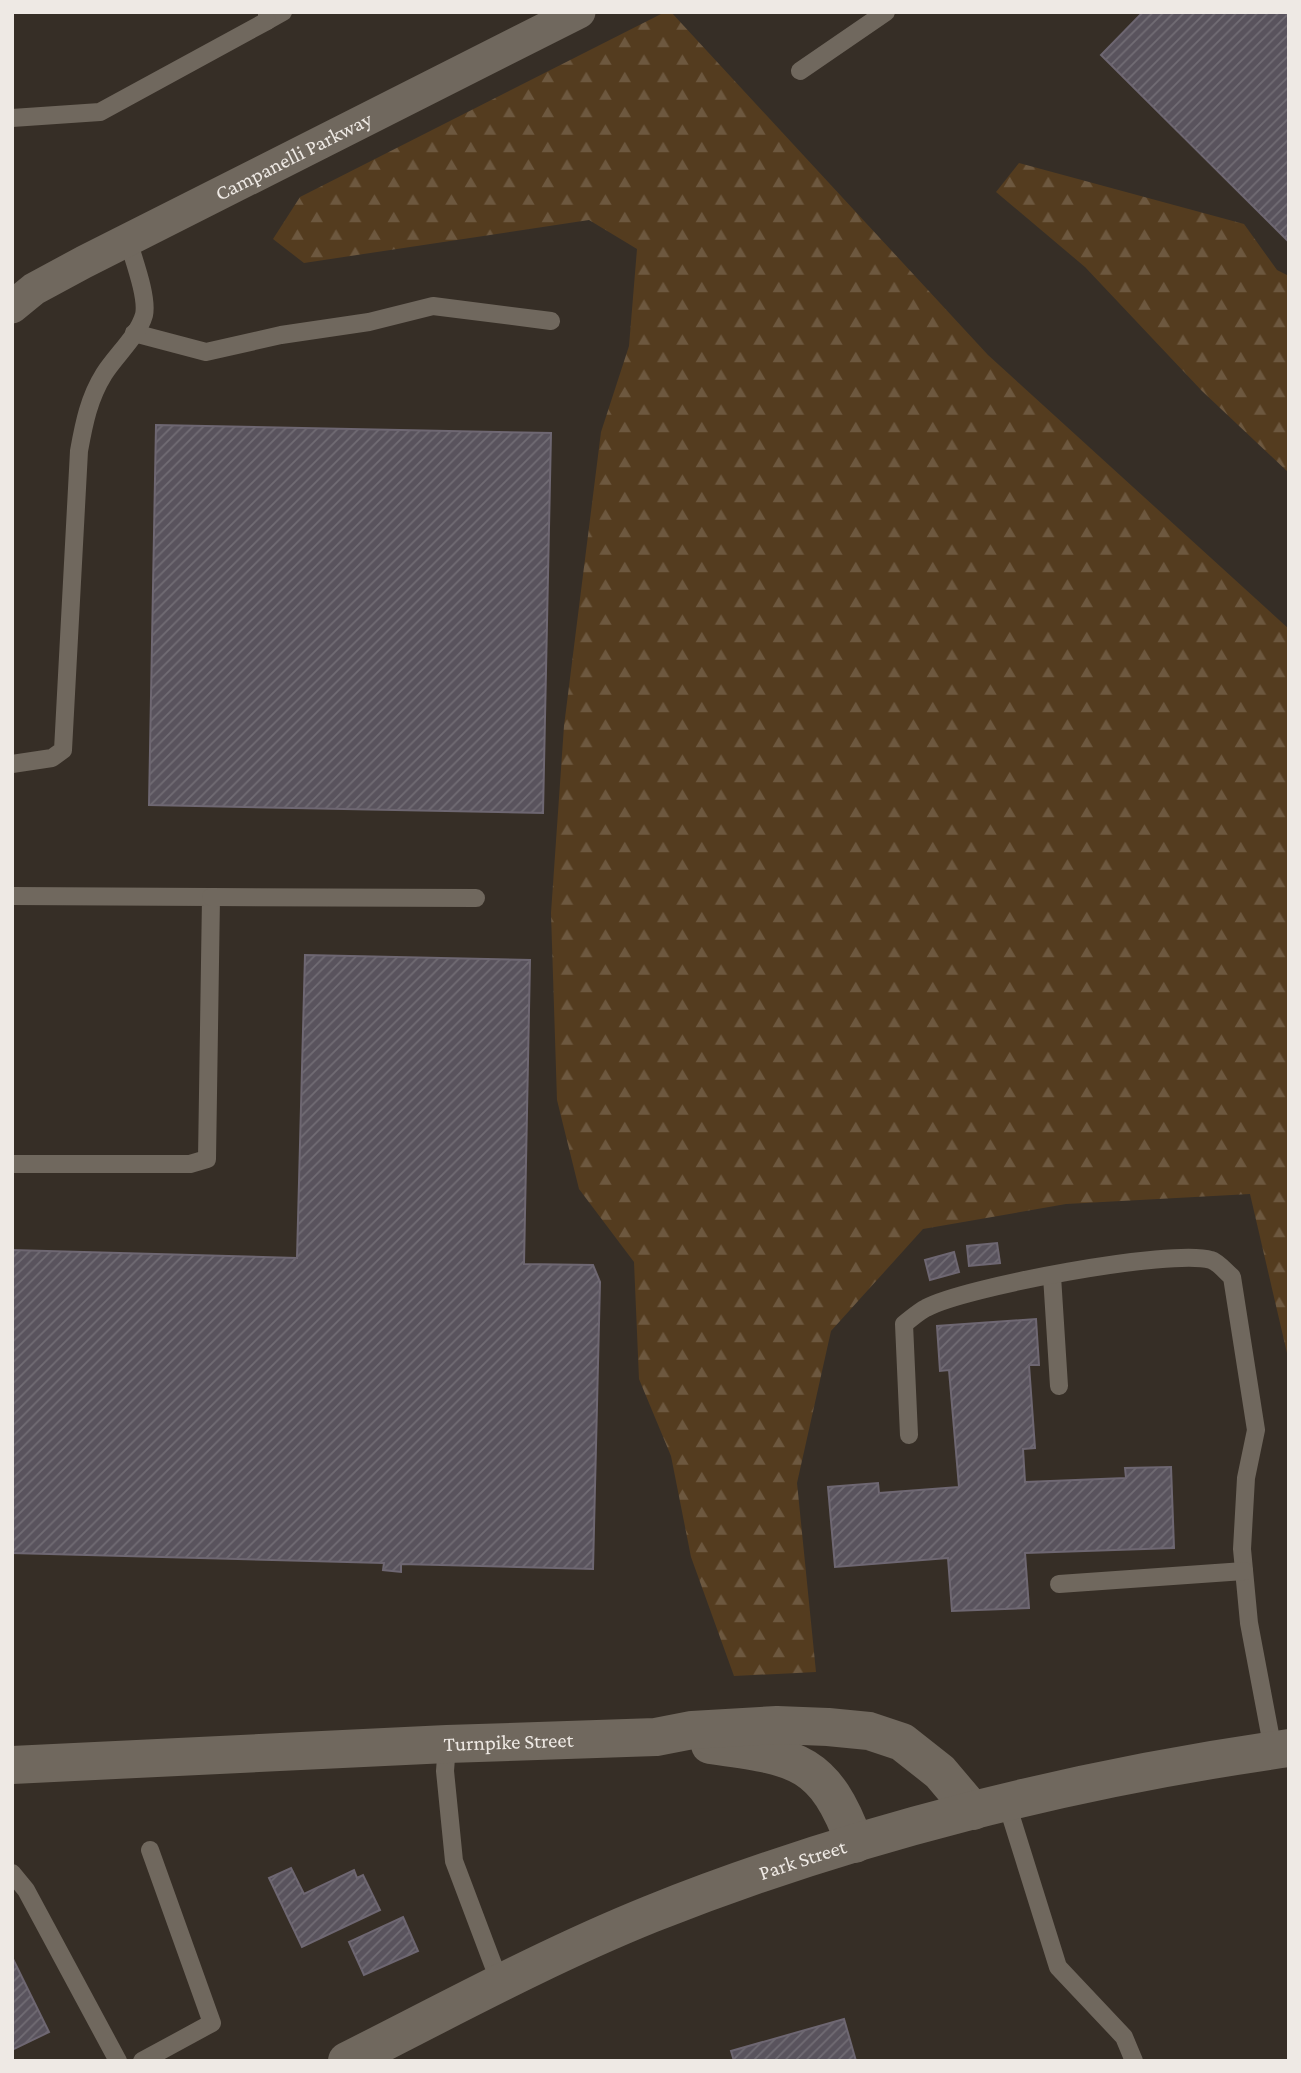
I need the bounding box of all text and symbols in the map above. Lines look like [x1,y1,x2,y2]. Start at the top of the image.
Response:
street label: Campanelli Parkway [211,106,376,206]
street label: Turnpike Street [443,1728,575,1756]
street label: Park Street [756,1834,850,1885]

